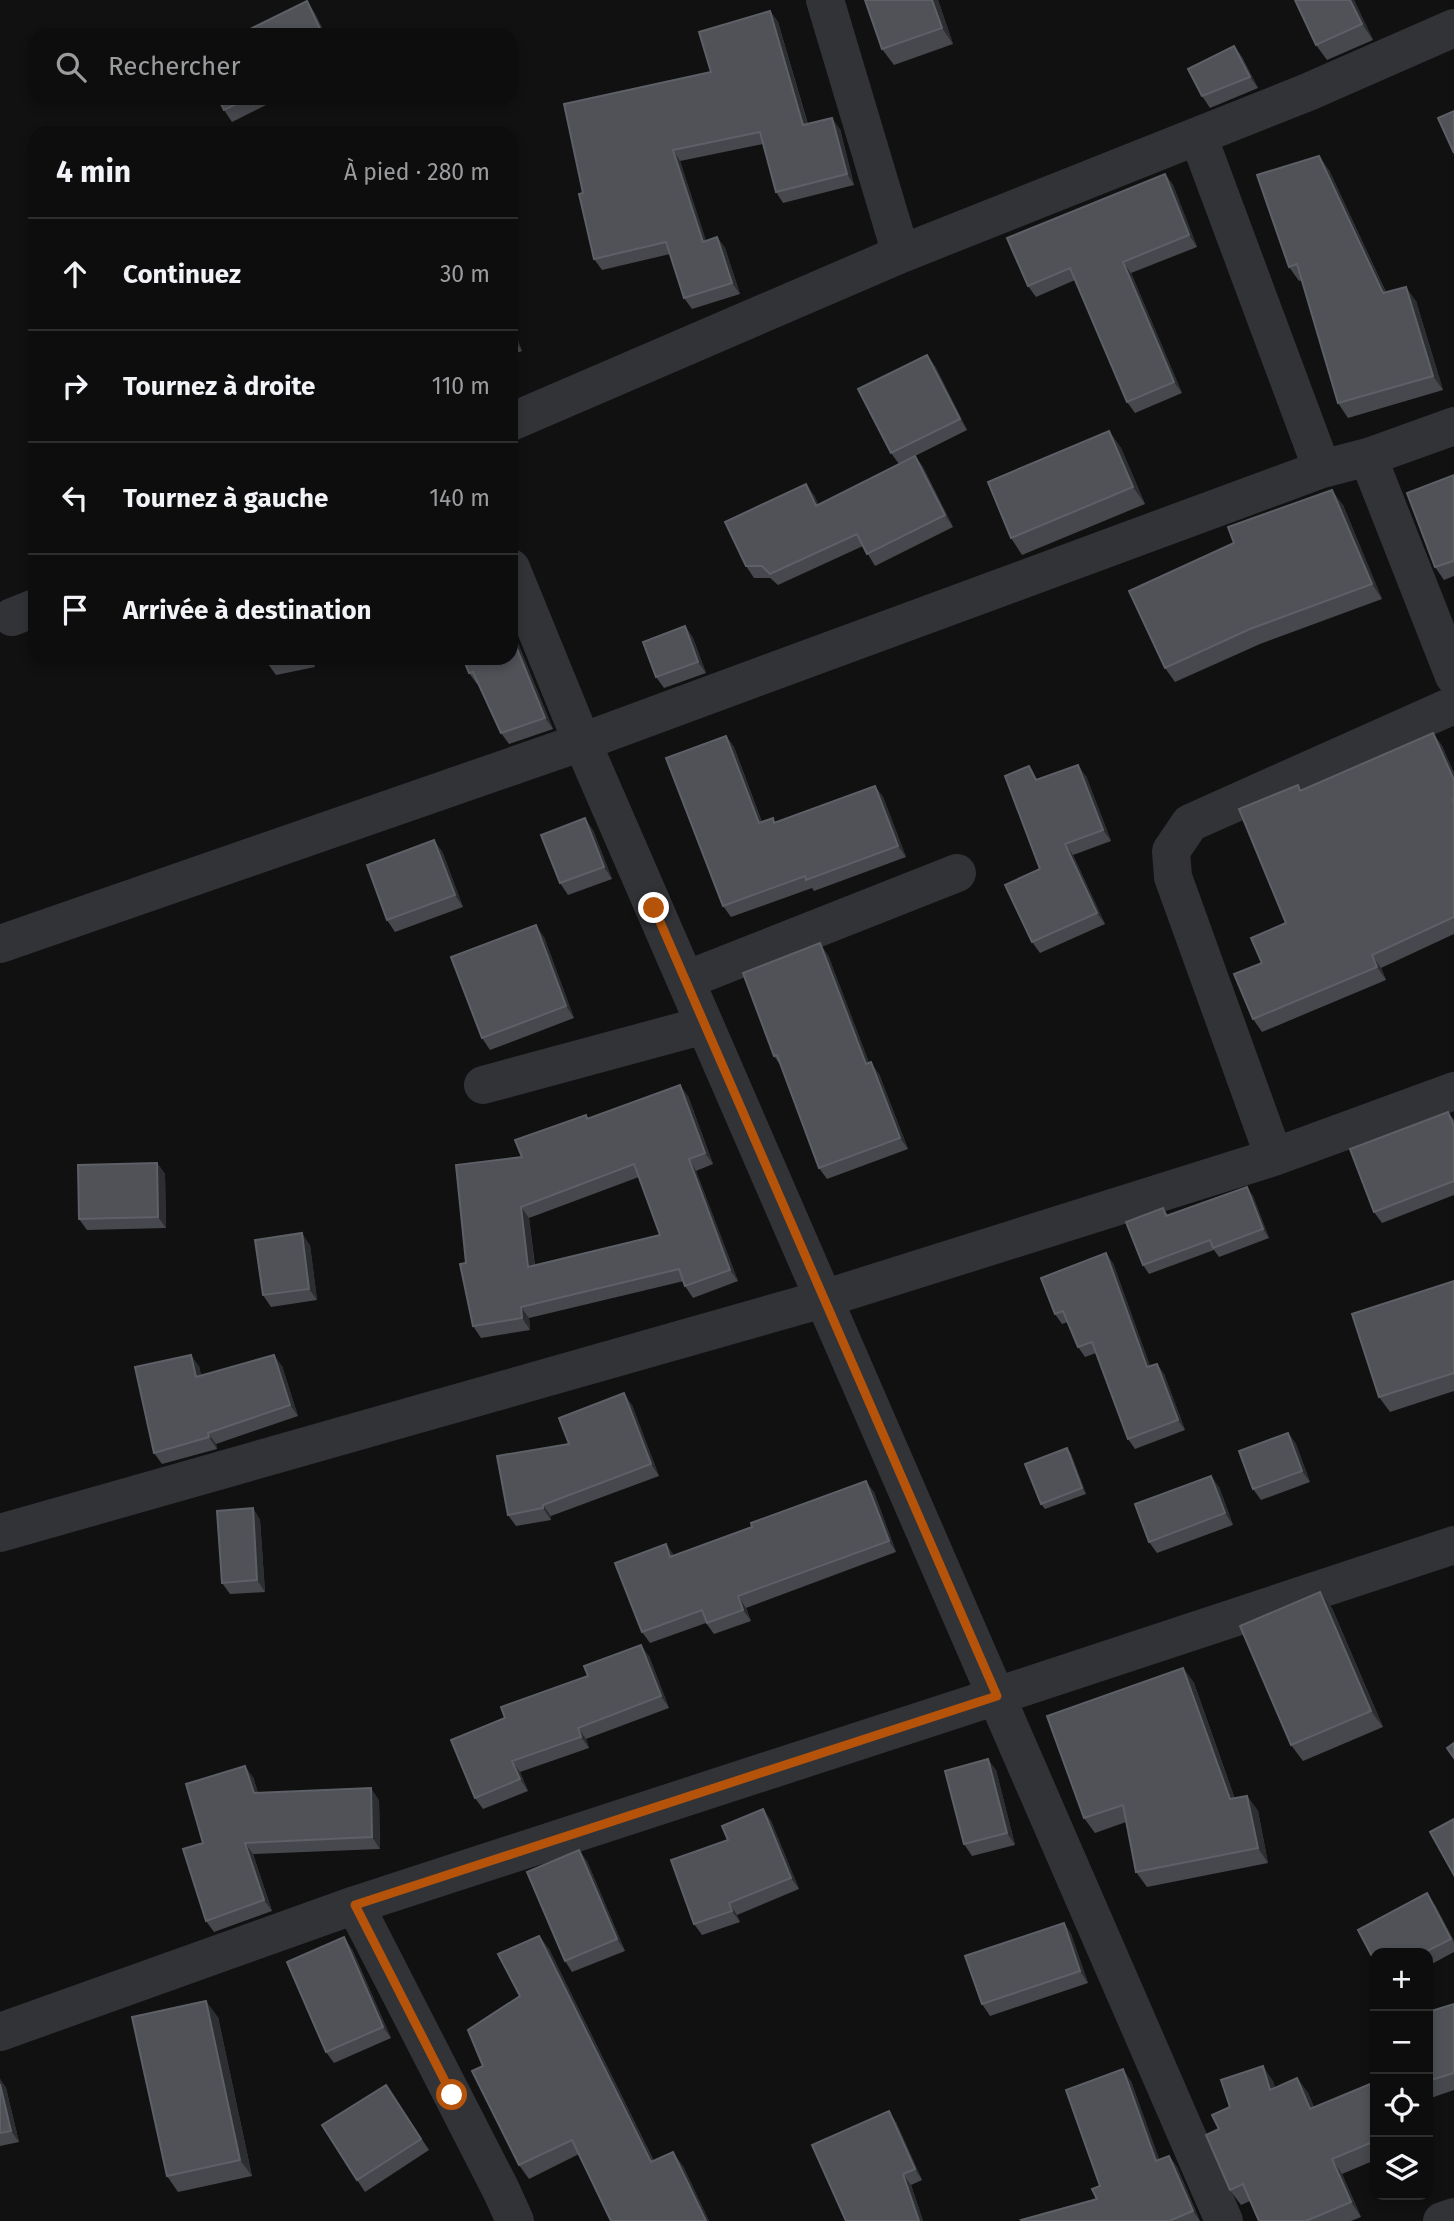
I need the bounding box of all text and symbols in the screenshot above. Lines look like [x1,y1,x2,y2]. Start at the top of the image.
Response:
search box [28,28,518,105]
icon: search [52,48,90,86]
text: Rechercher [108,51,240,82]
text: 4 min [56,154,131,190]
text: À pied · 280 m [344,158,490,186]
icon: ahead [56,255,94,293]
text: Continuez [123,259,241,290]
text: 30 m [440,260,490,288]
icon: right [56,367,94,405]
text: Tournez à droite [123,371,315,402]
text: 110 m [432,372,490,400]
icon: left [56,479,94,517]
text: Tournez à gauche [123,483,328,514]
text: 140 m [429,484,490,512]
icon: arrive [56,591,94,629]
text: Arrivée à destination [123,595,372,626]
route end [638,892,669,923]
map controls [1370,1948,1433,2200]
button: + [1370,1948,1433,2011]
button: − [1370,2011,1433,2074]
button: locate [1370,2074,1433,2137]
route start [436,2079,467,2110]
button: layers [1370,2137,1433,2200]

